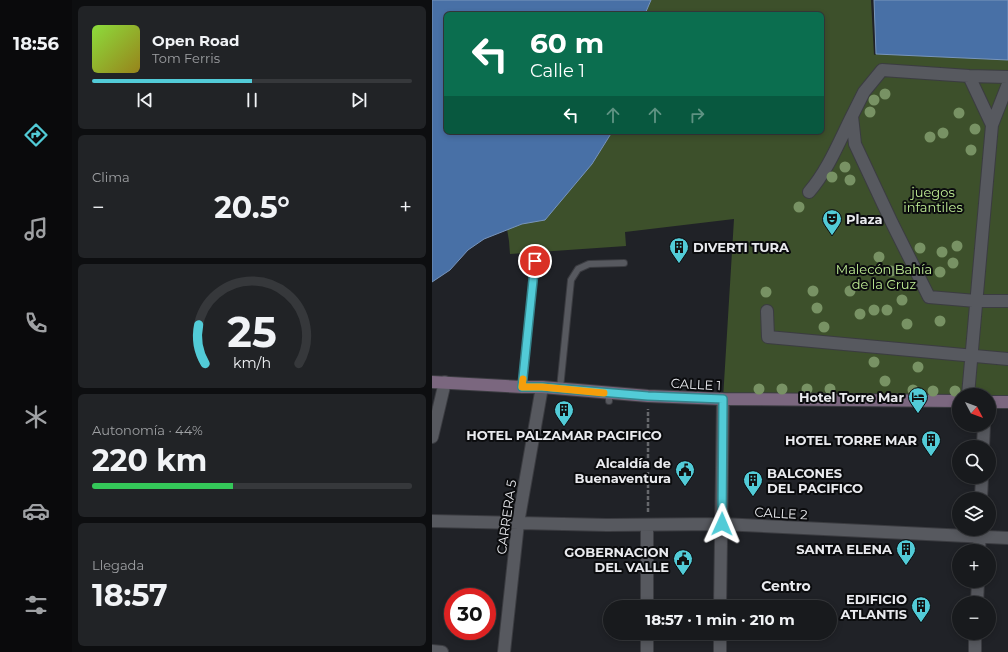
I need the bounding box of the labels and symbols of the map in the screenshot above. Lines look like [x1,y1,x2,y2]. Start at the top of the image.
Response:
park label: juegos infantiles [903,184,963,215]
theatre icon: Plaza [821,208,843,236]
place label: Plaza [846,211,883,227]
building icon: DIVERTI TURA [668,236,690,264]
place label: DIVERTI TURA [693,239,790,255]
pin [518,244,552,278]
park label: Malecón Bahía de la Cruz [836,261,932,292]
street label: CALLE 1 [670,375,722,393]
hotel icon: Hotel Torre Mar [907,386,929,414]
north arrow [952,388,996,432]
place label: Hotel Torre Mar [799,389,904,405]
building icon: HOTEL PALZAMAR PACIFICO [553,399,575,427]
place label: HOTEL PALZAMAR PACIFICO [466,427,662,443]
building icon: HOTEL TORRE MAR [920,429,942,457]
place label: HOTEL TORRE MAR [785,432,917,448]
place label: Alcaldía de Buenaventura [575,455,671,486]
public building icon: Alcaldía de Buenaventura [674,459,696,487]
place label: BALCONES DEL PACIFICO [767,465,863,496]
building icon: BALCONES DEL PACIFICO [742,469,764,497]
street label: CARRERA 5 [493,479,519,555]
position arrow [701,503,743,545]
street label: CALLE 2 [754,504,808,522]
building icon: SANTA ELENA [895,538,917,566]
place label: SANTA ELENA [796,541,893,557]
place label: GOBERNACION DEL VALLE [564,544,669,575]
public building icon: GOBERNACION DEL VALLE [672,548,694,576]
district label: Centro [761,577,811,595]
speed limit sign: 30 [444,588,496,640]
place label: EDIFICIO ATLANTIS [840,591,907,622]
building icon: EDIFICIO ATLANTIS [910,595,932,623]

